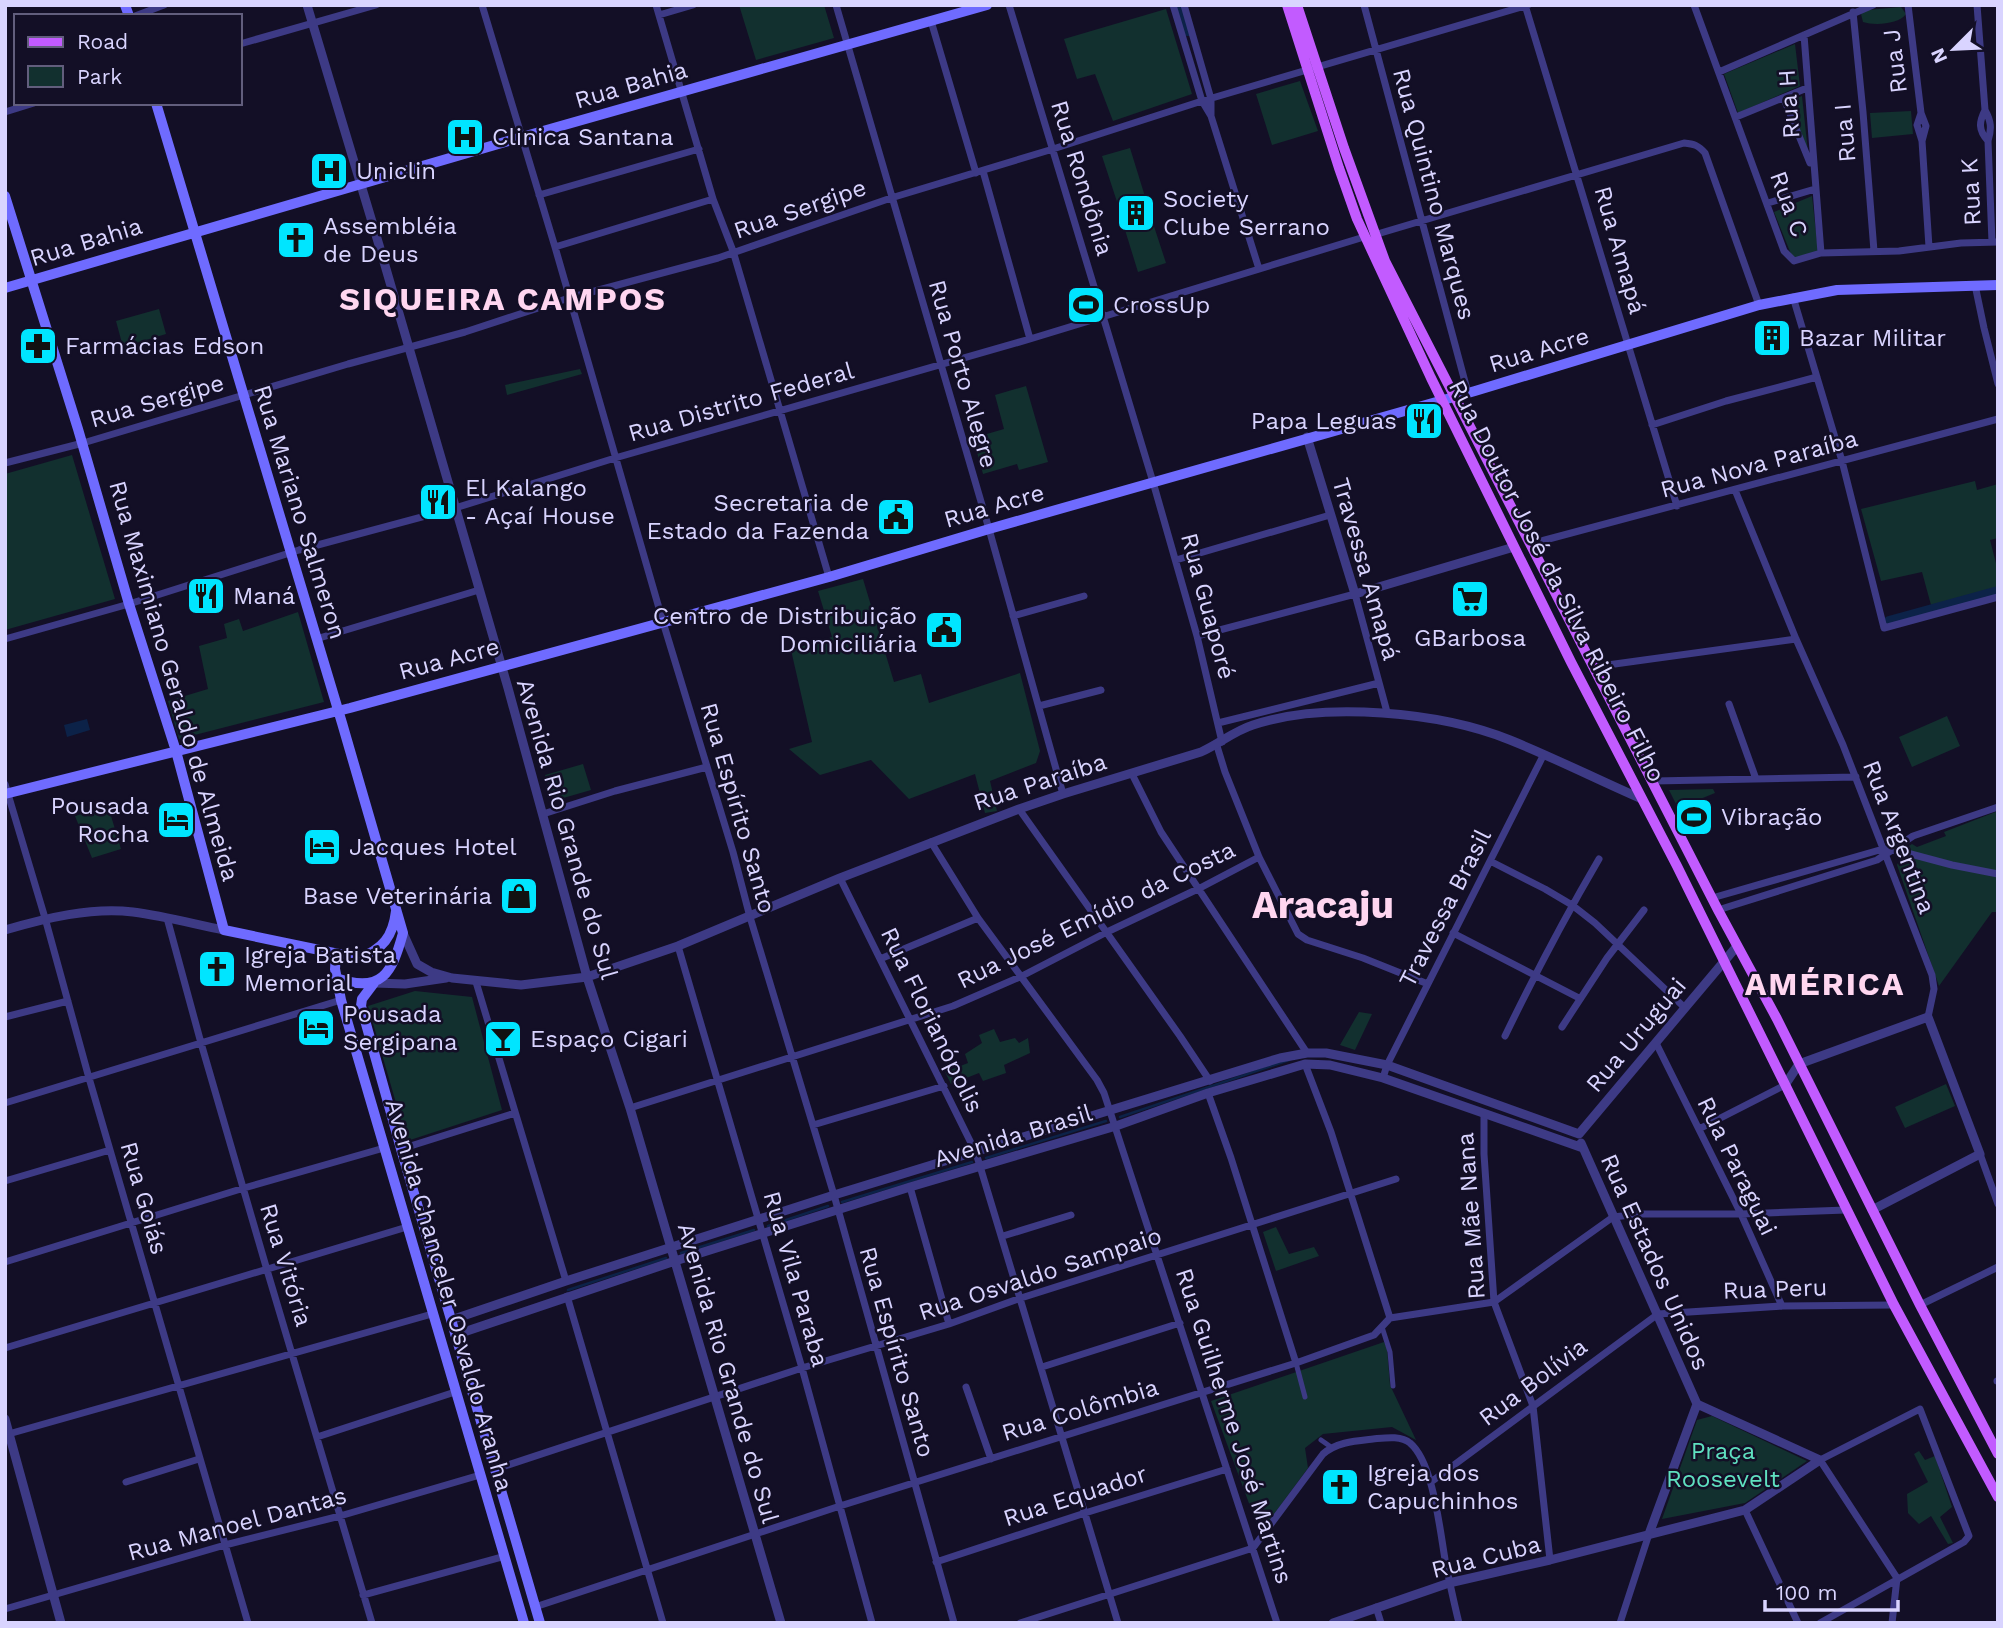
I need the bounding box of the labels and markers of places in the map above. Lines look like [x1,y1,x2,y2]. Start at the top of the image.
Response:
hospital icon: Clinica Santana [444,116,486,158]
place label: Clinica Santana [492,123,674,151]
hospital icon: Uniclin [308,150,350,192]
place label: Uniclin [356,157,436,185]
place label: Society Clube Serrano [1163,185,1330,241]
building icon: Society Clube Serrano [1115,192,1157,234]
place label: Assembléia de Deus [323,212,457,268]
church icon: Assembléia de Deus [275,219,317,261]
sports icon: CrossUp [1065,284,1107,326]
place label: CrossUp [1113,291,1210,319]
building icon: Bazar Militar [1751,317,1793,359]
place label: Bazar Militar [1799,324,1946,352]
pharmacy icon: Farmácias Edson [17,325,59,367]
place label: Farmácias Edson [65,332,264,360]
restaurant icon: Papa Leguas [1403,400,1445,442]
place label: Papa Leguas [1251,407,1397,435]
place label: El Kalango - Açaí House [465,474,615,530]
restaurant icon: El Kalango - Açaí House [417,481,459,523]
place label: Secretaria de Estado da Fazenda [647,489,869,545]
public building icon: Secretaria de Estado da Fazenda [875,496,917,538]
restaurant icon: Maná [185,575,227,617]
supermarket icon: GBarbosa [1449,578,1491,620]
place label: Maná [233,582,295,610]
place label: Centro de Distribuição Domiciliária [653,602,917,658]
public building icon: Centro de Distribuição Domiciliária [923,609,965,651]
place label: GBarbosa [1414,624,1526,652]
place label: Pousada Rocha [51,792,149,848]
sports icon: Vibração [1673,796,1715,838]
hotel icon: Pousada Rocha [155,799,197,841]
place label: Vibração [1721,803,1822,831]
hotel icon: Jacques Hotel [301,826,343,868]
place label: Jacques Hotel [349,833,517,861]
shop icon: Base Veterinária [498,875,540,917]
place label: Base Veterinária [303,882,492,910]
place label: Igreja Batista Memorial [244,941,396,997]
church icon: Igreja Batista Memorial [196,948,238,990]
place label: Pousada Sergipana [343,1000,458,1056]
hotel icon: Pousada Sergipana [295,1007,337,1049]
bar icon: Espaço Cigari [482,1018,524,1060]
place label: Espaço Cigari [530,1025,688,1053]
place label: Igreja dos Capuchinhos [1367,1459,1518,1515]
church icon: Igreja dos Capuchinhos [1319,1466,1361,1508]

